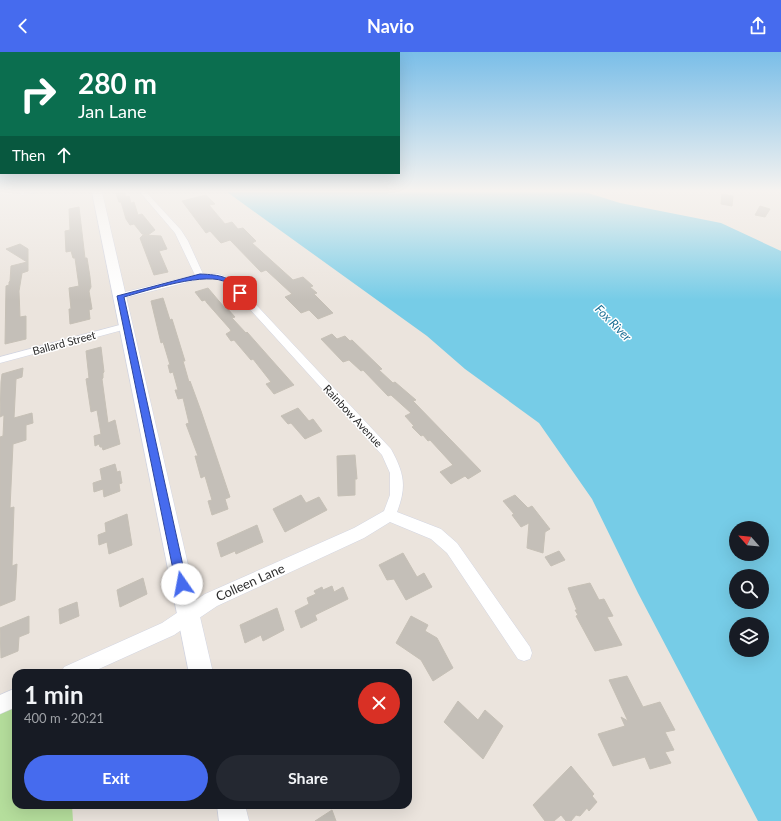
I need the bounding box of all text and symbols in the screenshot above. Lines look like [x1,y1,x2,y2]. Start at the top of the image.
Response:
icon: back [12,15,34,37]
text: Navio [367,15,414,37]
icon: share [747,15,769,37]
text: 280 m [78,66,157,100]
icon: right [12,68,64,120]
text: Jan Lane [78,100,147,122]
icon: ahead [53,144,75,166]
text: Then [12,146,45,164]
pin [223,276,257,310]
icon: arrive [229,282,251,304]
water label: Fox River [592,301,635,345]
street label: Ballard Street [31,328,97,357]
street label: Rainbow Avenue [321,382,386,450]
north arrow [729,521,769,561]
map controls [729,521,769,657]
street label: Colleen Lane [213,560,287,604]
position arrow [161,563,203,605]
button: search [729,569,769,609]
button: layers [729,617,769,657]
text: 1 min [24,680,84,709]
button: close [358,682,400,724]
text: 400 m · 20:21 [24,710,104,726]
button: Exit [24,755,208,801]
button: Share [216,755,400,801]

